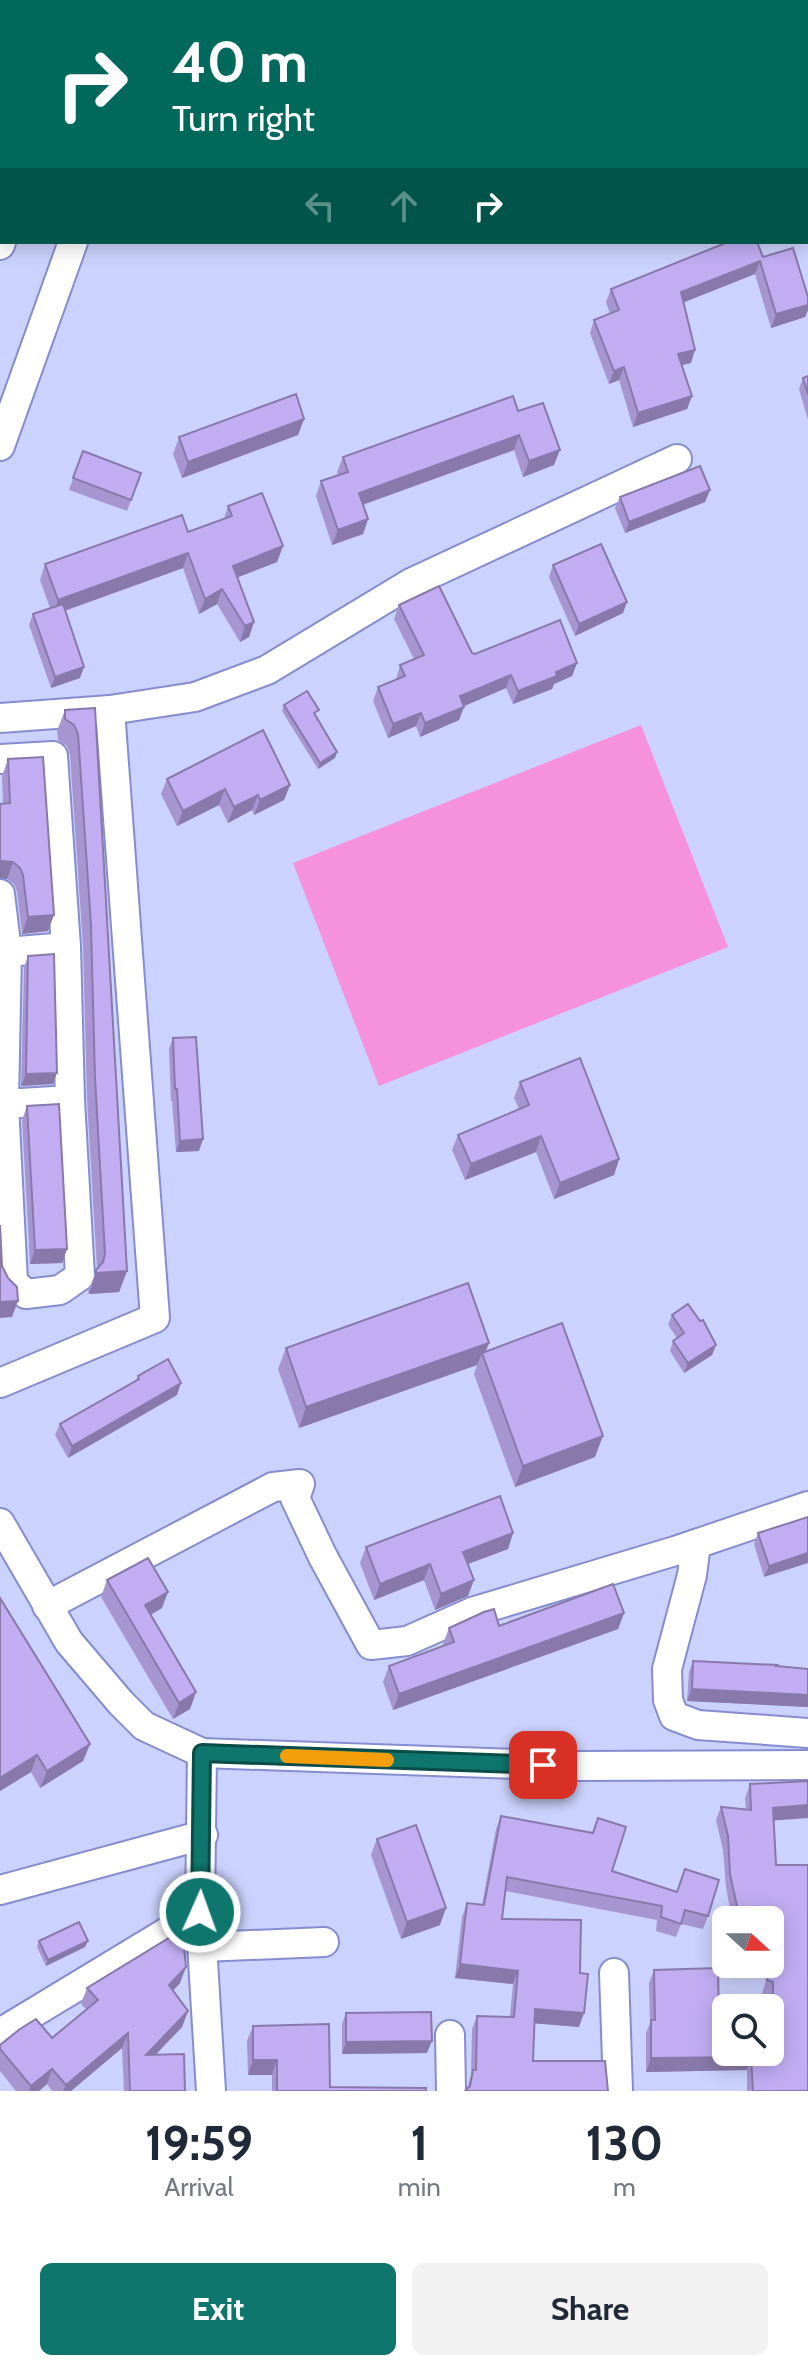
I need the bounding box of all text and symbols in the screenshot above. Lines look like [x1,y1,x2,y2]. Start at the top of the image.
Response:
text: 40 m [172,28,308,96]
icon: right [40,32,144,136]
text: Turn right [172,96,315,140]
icon: left [298,184,342,228]
icon: ahead [382,184,426,228]
icon: right [466,184,510,228]
pin [509,1731,577,1799]
icon: arrive [521,1743,565,1787]
position arrow [158,1870,242,1954]
north arrow [712,1906,784,1978]
map controls [712,1906,784,2066]
button: search [712,1994,784,2066]
text: 19:59 [145,2114,253,2172]
text: 1 [410,2114,428,2172]
text: 130 [586,2114,663,2172]
text: Arrival [164,2171,234,2203]
text: min [398,2171,441,2203]
text: m [613,2171,636,2203]
button: Exit [40,2263,396,2355]
button: Share [412,2263,768,2355]

